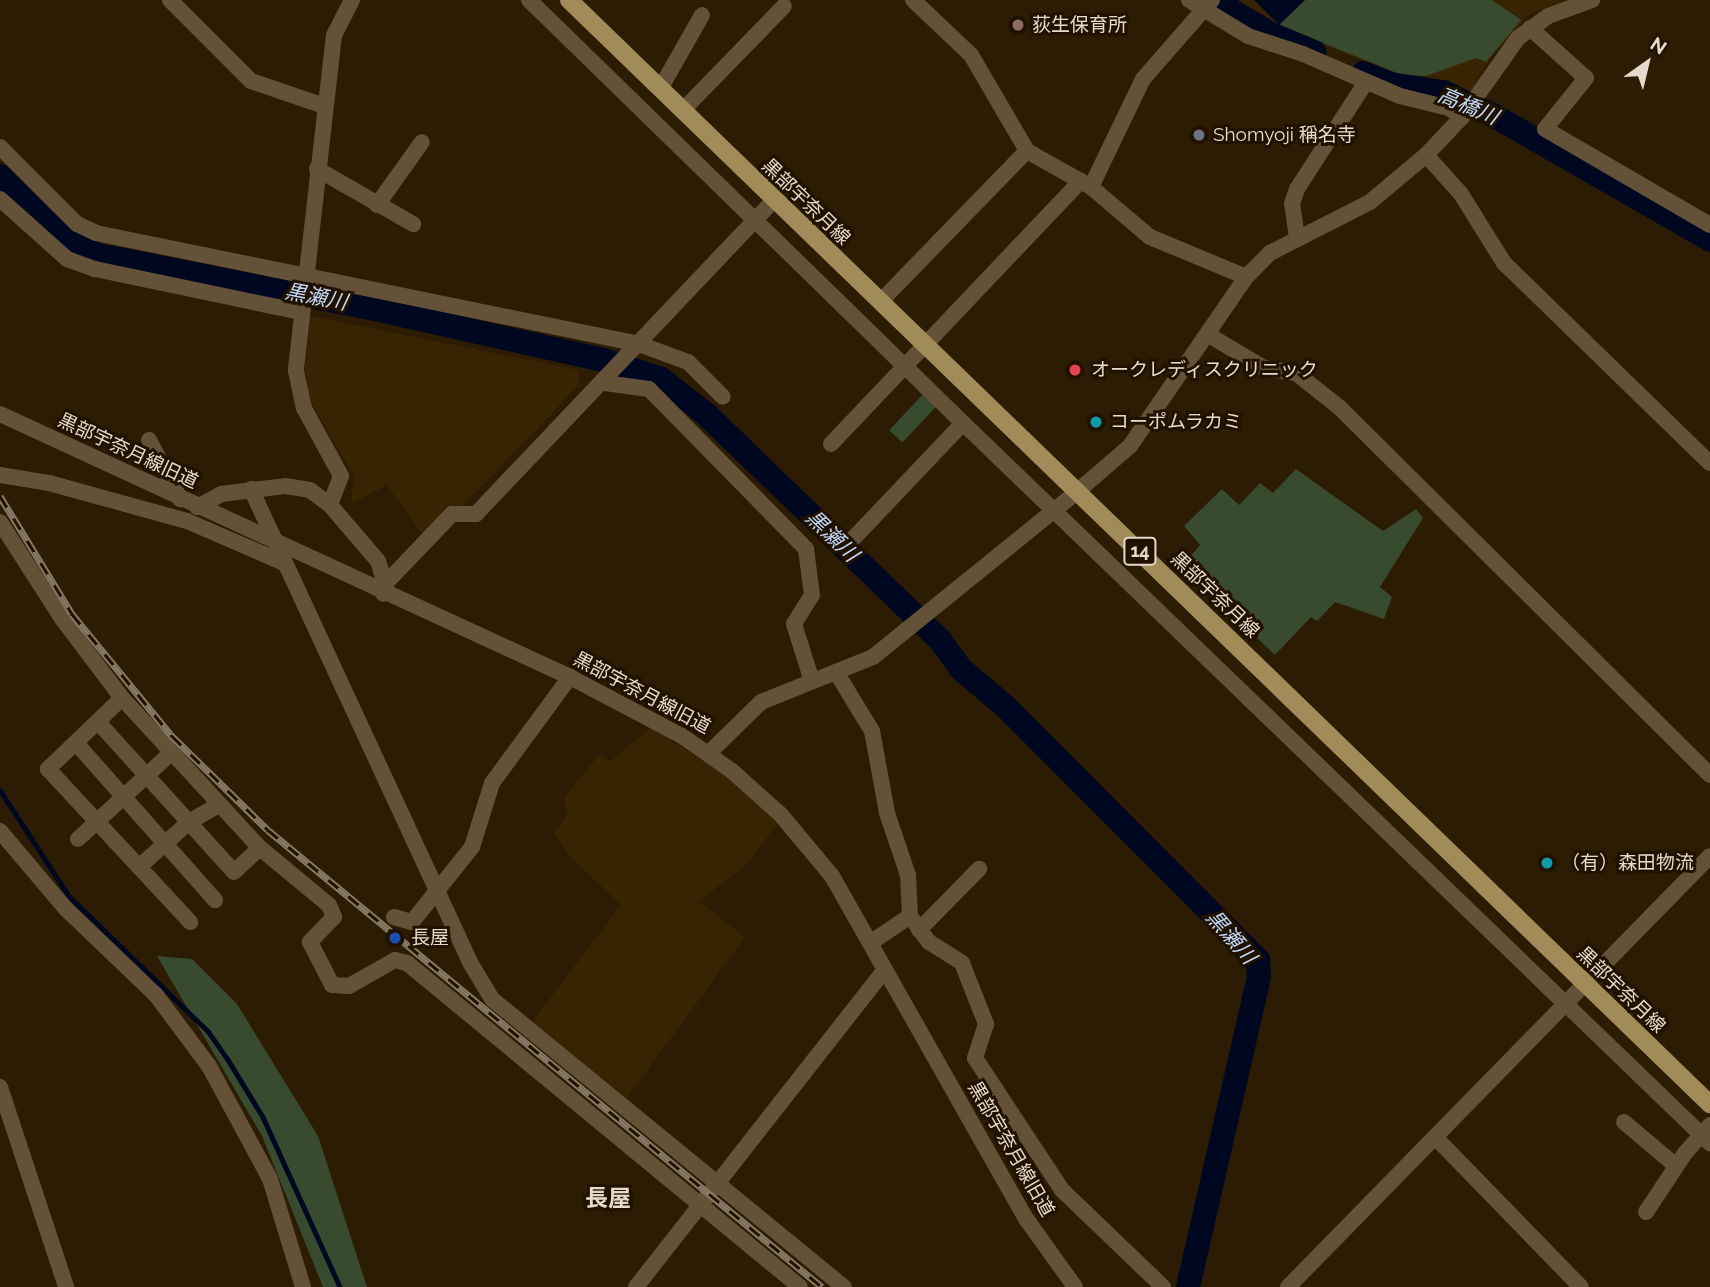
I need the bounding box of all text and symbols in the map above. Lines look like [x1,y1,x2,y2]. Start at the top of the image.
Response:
place label: 荻生保育所 [1032,14,1127,36]
marker: 荻生保育所 [1010,17,1026,33]
north arrow [1612,28,1682,98]
text: N [1647,32,1671,59]
water label: 高橋川 [1434,82,1502,130]
place label: Shomyoji 稱名寺 [1213,124,1356,146]
marker: Shomyoji 稱名寺 [1191,127,1207,143]
street label: 黒部宇奈月線 [757,154,855,250]
water label: 黒瀬川 [283,279,349,315]
place label: オークレディスクリニック [1091,359,1319,381]
marker: オークレディスクリニック [1065,360,1085,380]
street label: 黒部宇奈月線旧道 [54,409,202,493]
place label: コーポムラカミ [1110,411,1243,433]
marker: コーポムラカミ [1088,414,1104,430]
water label: 黒瀬川 [801,505,863,567]
road number: 14 [1122,536,1158,566]
street label: 黒部宇奈月線 [1166,547,1264,643]
street label: 黒部宇奈月線旧道 [570,647,714,739]
place label: （有）森田物流 [1561,852,1694,874]
marker: （有）森田物流 [1539,855,1555,871]
water label: 黒瀬川 [1201,905,1261,969]
place label: 長屋 [411,927,449,949]
marker: 長屋 [385,928,405,948]
street label: 黒部宇奈月線 [1572,942,1670,1038]
street label: 黒部宇奈月線旧道 [963,1077,1059,1221]
district label: 長屋 [585,1184,631,1212]

